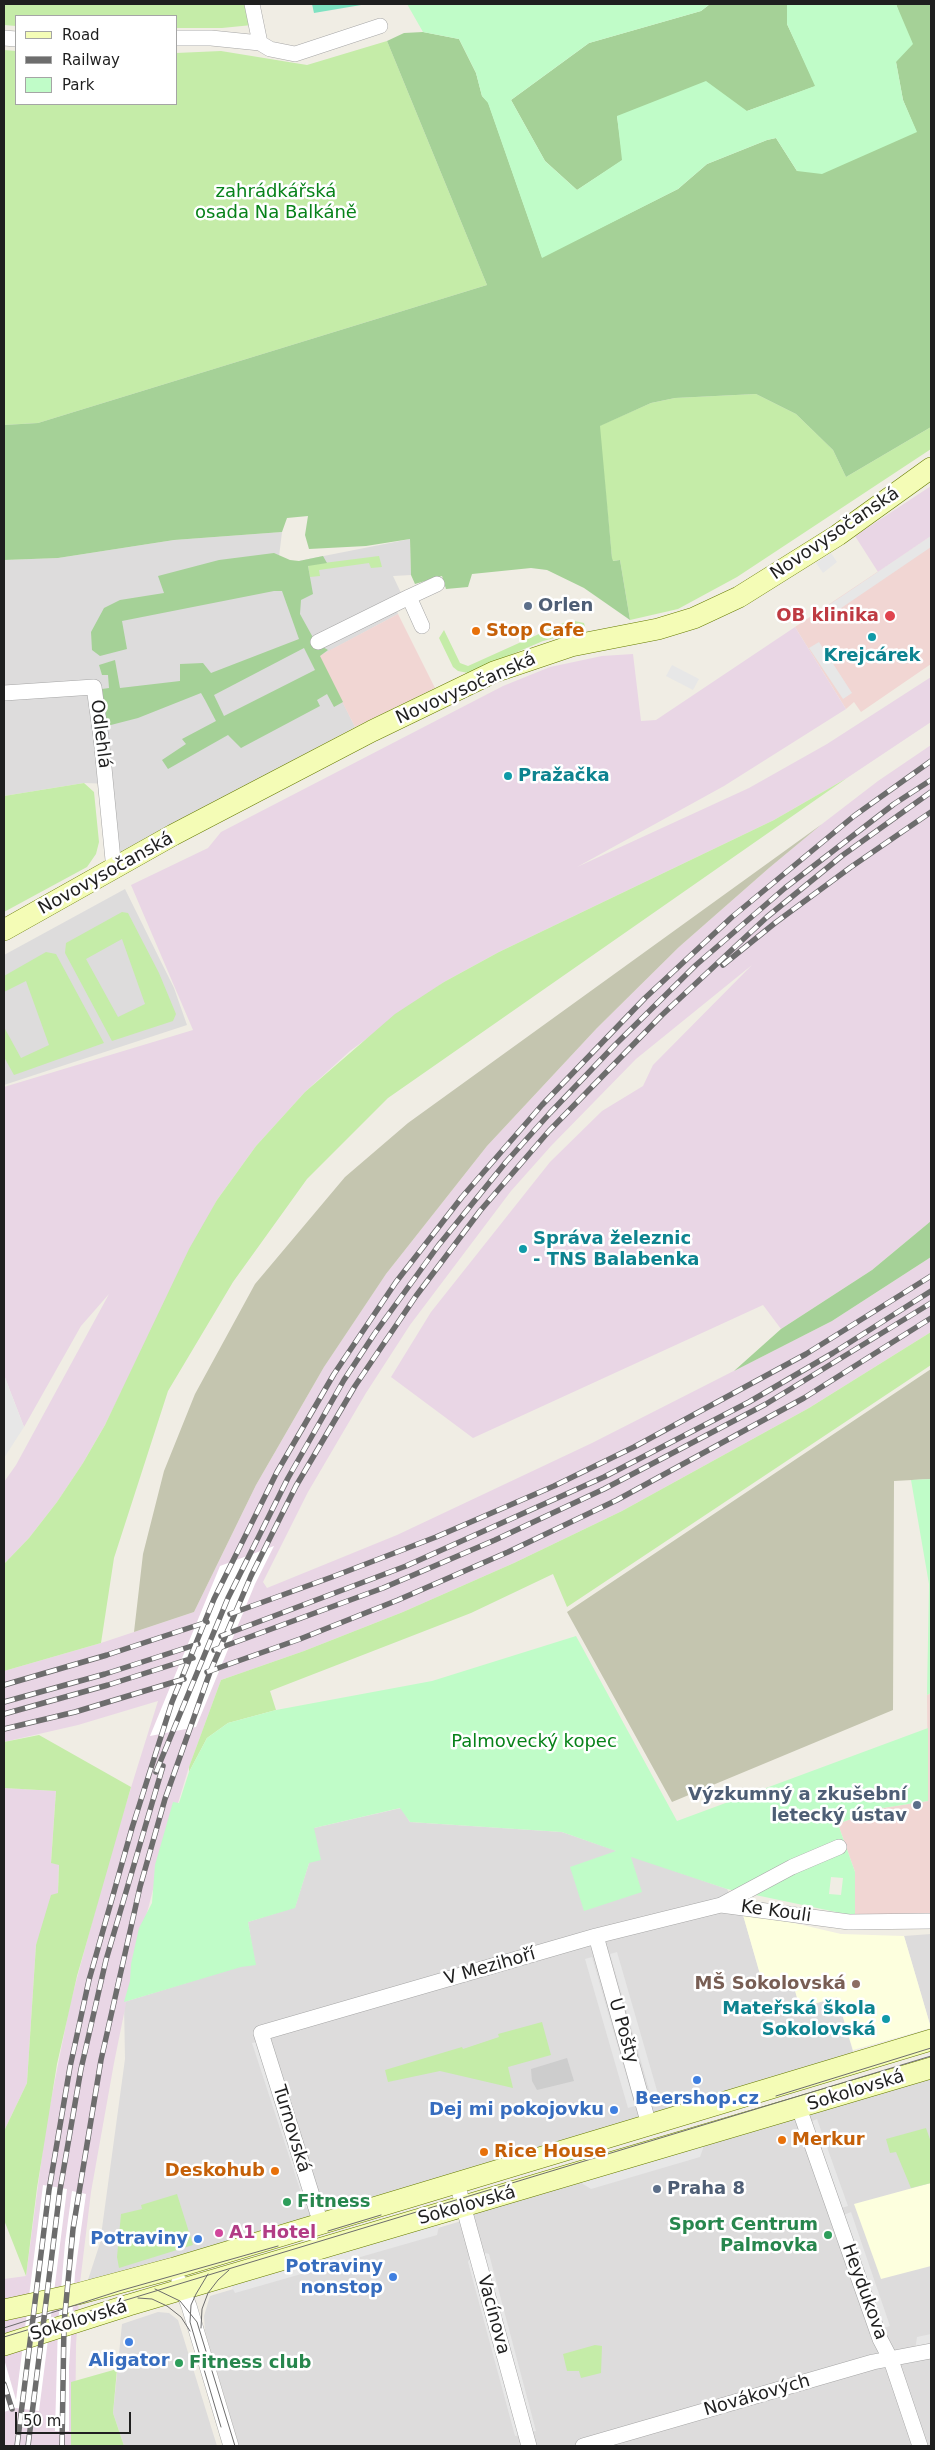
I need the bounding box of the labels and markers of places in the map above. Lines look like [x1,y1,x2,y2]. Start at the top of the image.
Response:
place label: Orlen [538,595,593,617]
marker: Orlen [522,600,534,612]
place label: OB klinika [776,605,879,627]
marker: OB klinika [883,609,897,623]
place label: Stop Cafe [486,620,584,642]
marker: Stop Cafe [470,625,482,637]
marker: Krejcárek [866,631,878,643]
place label: Krejcárek [823,645,921,667]
place label: Pražačka [518,765,610,787]
marker: Pražačka [502,770,514,782]
place label: Správa železnic - TNS Balabenka [533,1228,700,1270]
marker: Správa železnic - TNS Balabenka [517,1243,529,1255]
place label: Výzkumný a zkušební letecký ústav [688,1784,907,1826]
marker: Výzkumný a zkušební letecký ústav [911,1799,923,1811]
place label: MŠ Sokolovská [695,1973,846,1995]
marker: MŠ Sokolovská [850,1978,862,1990]
place label: Mateřská škola Sokolovská [722,1998,876,2040]
marker: Mateřská škola Sokolovská [880,2013,892,2025]
marker: Beershop.cz [691,2074,703,2086]
place label: Beershop.cz [635,2088,759,2110]
place label: Dej mi pokojovku [429,2099,604,2121]
marker: Dej mi pokojovku [608,2104,620,2116]
place label: Merkur [792,2129,865,2151]
marker: Merkur [776,2134,788,2146]
place label: Rice House [494,2141,606,2163]
marker: Rice House [478,2146,490,2158]
place label: Deskohub [165,2160,265,2182]
marker: Deskohub [269,2165,281,2177]
place label: Praha 8 [667,2178,745,2200]
marker: Praha 8 [651,2183,663,2195]
place label: Fitness [297,2191,371,2213]
marker: Fitness [281,2196,293,2208]
place label: Sport Centrum Palmovka [669,2214,818,2256]
place label: A1 Hotel [229,2222,316,2244]
marker: A1 Hotel [213,2227,225,2239]
place label: Potraviny [90,2228,188,2250]
marker: Sport Centrum Palmovka [822,2229,834,2241]
marker: Potraviny [192,2233,204,2245]
place label: Potraviny nonstop [285,2256,383,2298]
marker: Potraviny nonstop [387,2271,399,2283]
marker: Aligator [123,2336,135,2348]
place label: Aligator [88,2350,170,2372]
place label: Fitness club [189,2352,311,2374]
marker: Fitness club [173,2357,185,2369]

